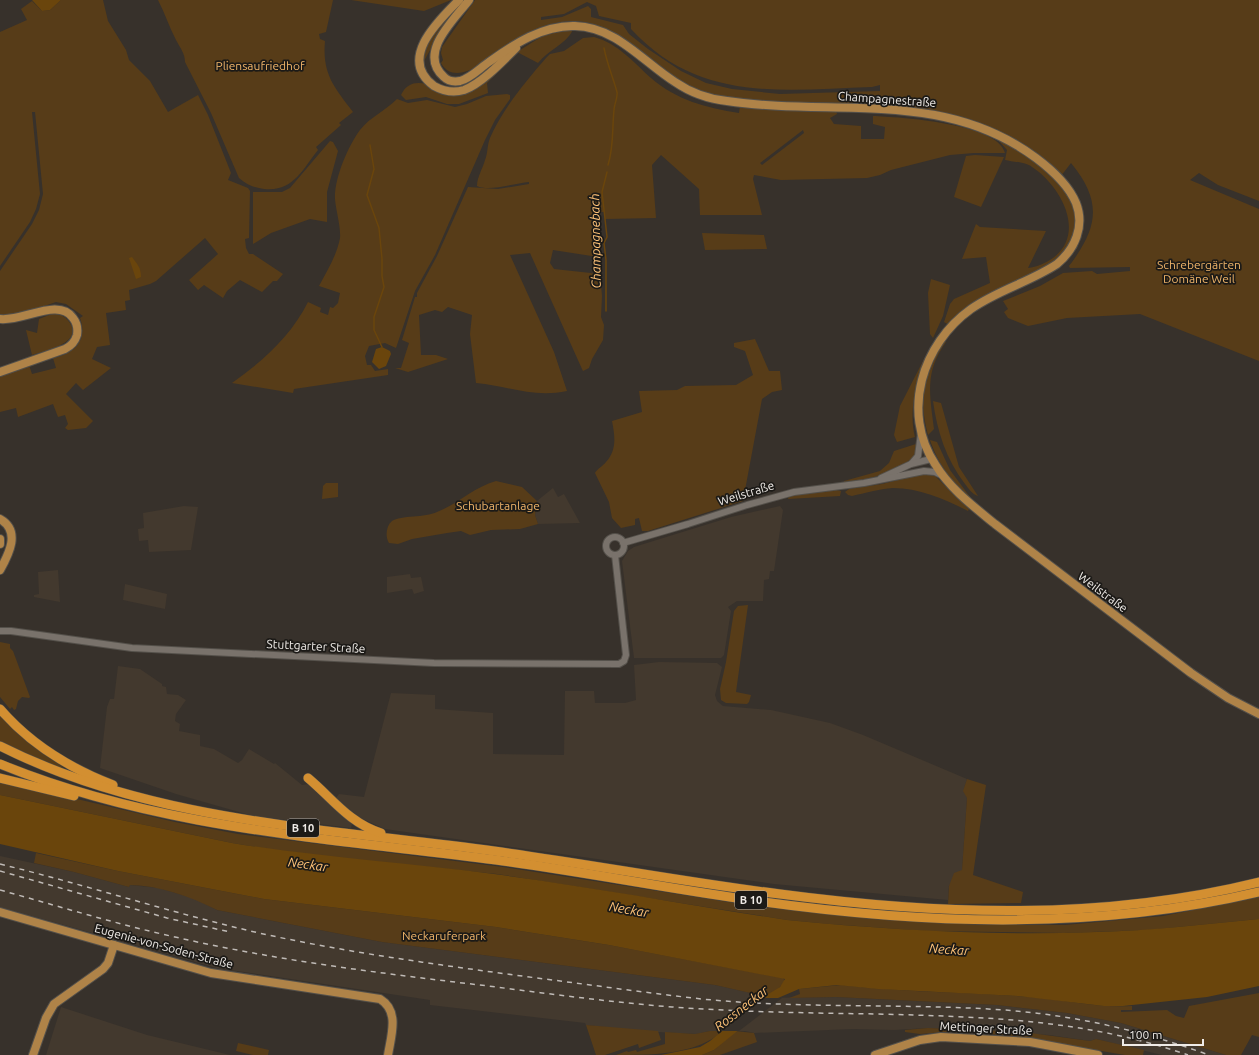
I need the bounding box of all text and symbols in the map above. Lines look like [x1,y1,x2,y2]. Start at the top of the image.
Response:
park label: Pliensaufriedhof [215,59,305,72]
street label: Champagnestraße [837,89,937,109]
water label: Champagnebach [587,193,603,289]
park label: Schrebergärten Domäne Weil [1157,258,1241,285]
street label: Weilstraße [716,478,776,508]
park label: Schubartanlage [456,499,540,512]
street label: Weilstraße [1076,569,1130,615]
street label: Stuttgarter Straße [266,637,366,655]
road number: B 10 [287,819,319,837]
water label: Neckar [287,854,330,874]
road number: B 10 [735,891,767,909]
water label: Neckar [608,899,651,920]
street label: Eugenie-von-Soden-Straße [93,921,235,971]
park label: Neckaruferpark [402,929,486,942]
water label: Neckar [929,941,970,957]
water label: Rossneckar [711,982,771,1033]
street label: Mettinger Straße [939,1019,1033,1037]
scale bar [1123,1021,1203,1047]
text: 100 m [1129,1028,1162,1041]

